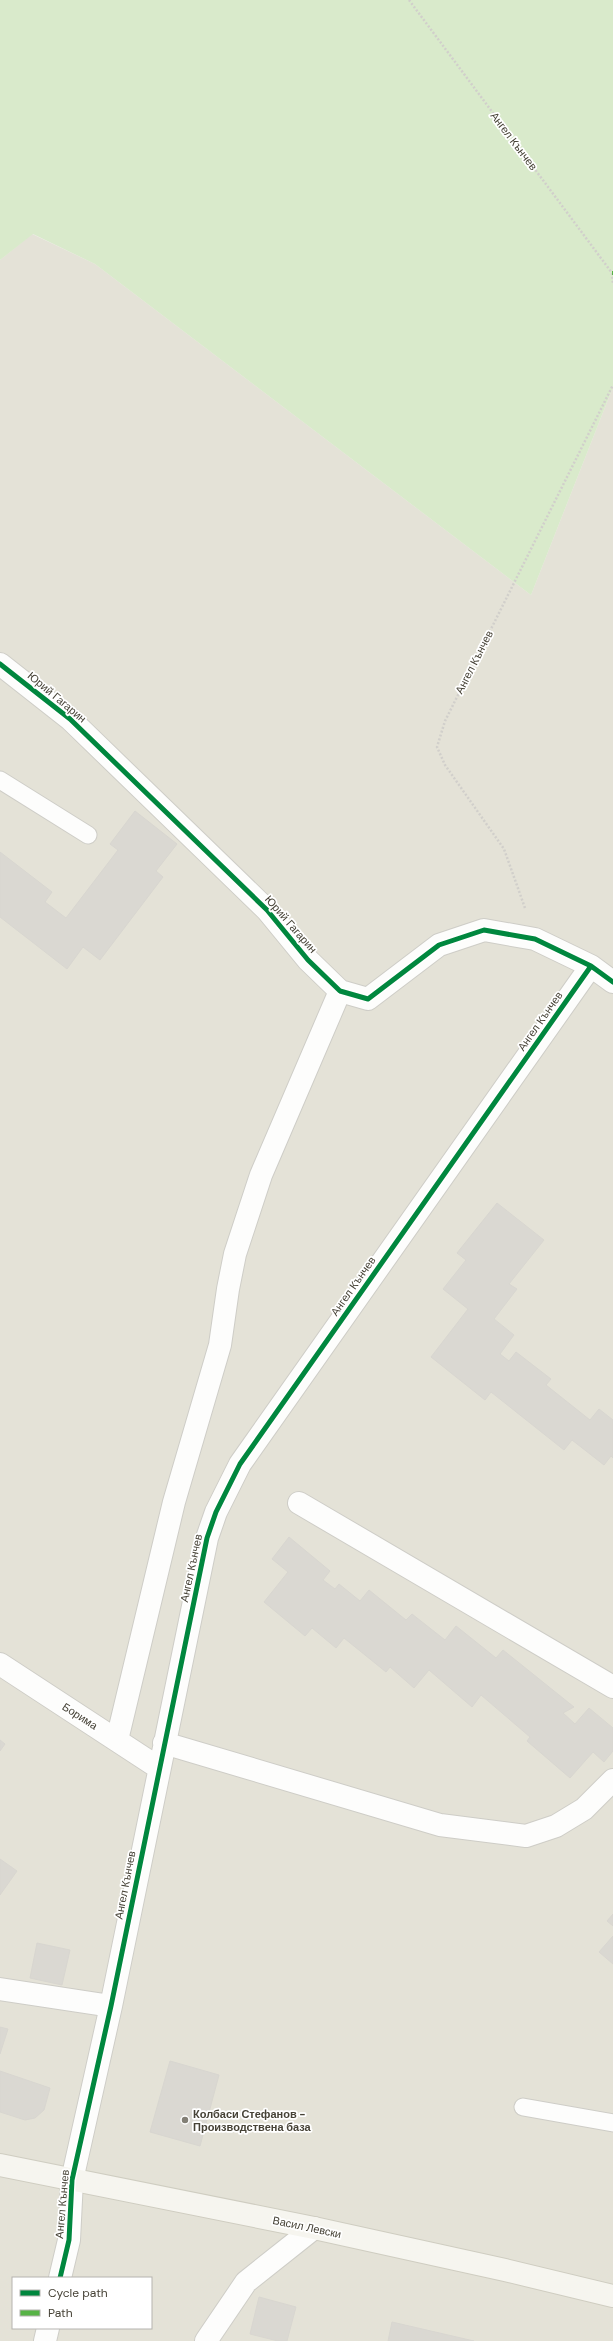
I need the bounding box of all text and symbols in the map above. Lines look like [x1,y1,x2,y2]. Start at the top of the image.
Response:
street label: Ангел Кънчев [488,109,541,173]
street label: Ангел Кънчев [452,628,496,696]
street label: Юрий Гагарин [25,668,89,726]
street label: Юрий Гагарин [262,892,320,956]
street label: Ангел Кънчев [514,988,566,1053]
street label: Ангел Кънчев [327,1253,379,1318]
street label: Ангел Кънчев [177,1532,205,1603]
street label: Борима [60,1699,101,1733]
street label: Ангел Кънчев [112,1849,139,1920]
place label: Колбаси Стефанов - Производствена база [193,2107,312,2134]
marker: Колбаси Стефанов - Производствена база [180,2115,190,2125]
street label: Ангел Кънчев [52,2169,72,2239]
street label: Васил Левски [271,2213,343,2241]
legend [12,2277,152,2329]
text: Cycle path [48,2285,108,2301]
text: Path [48,2305,73,2321]

